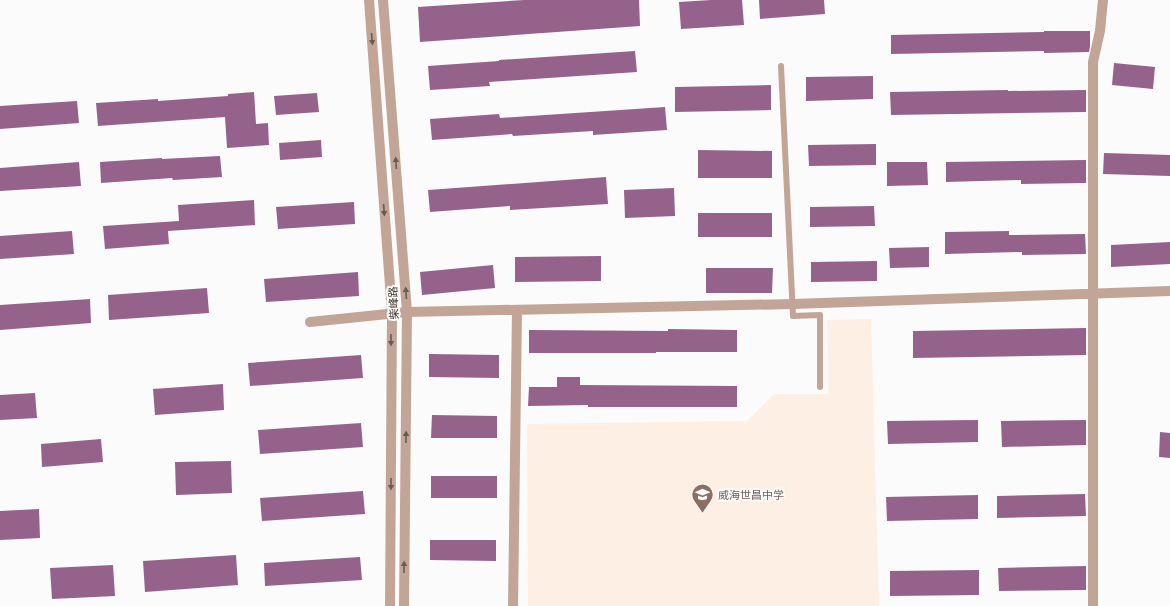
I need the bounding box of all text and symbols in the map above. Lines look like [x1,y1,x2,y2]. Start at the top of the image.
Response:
one-way arrow [368,33,375,45]
one-way arrow [392,157,399,169]
one-way arrow [381,204,388,216]
street label: 柴峰路 [387,286,401,320]
one-way arrow [402,287,409,299]
one-way arrow [388,334,394,347]
one-way arrow [403,430,409,443]
one-way arrow [388,478,394,491]
school or university icon: 威海世昌中学 [689,482,715,515]
place label: 威海世昌中学 [718,489,784,502]
one-way arrow [401,560,407,573]

